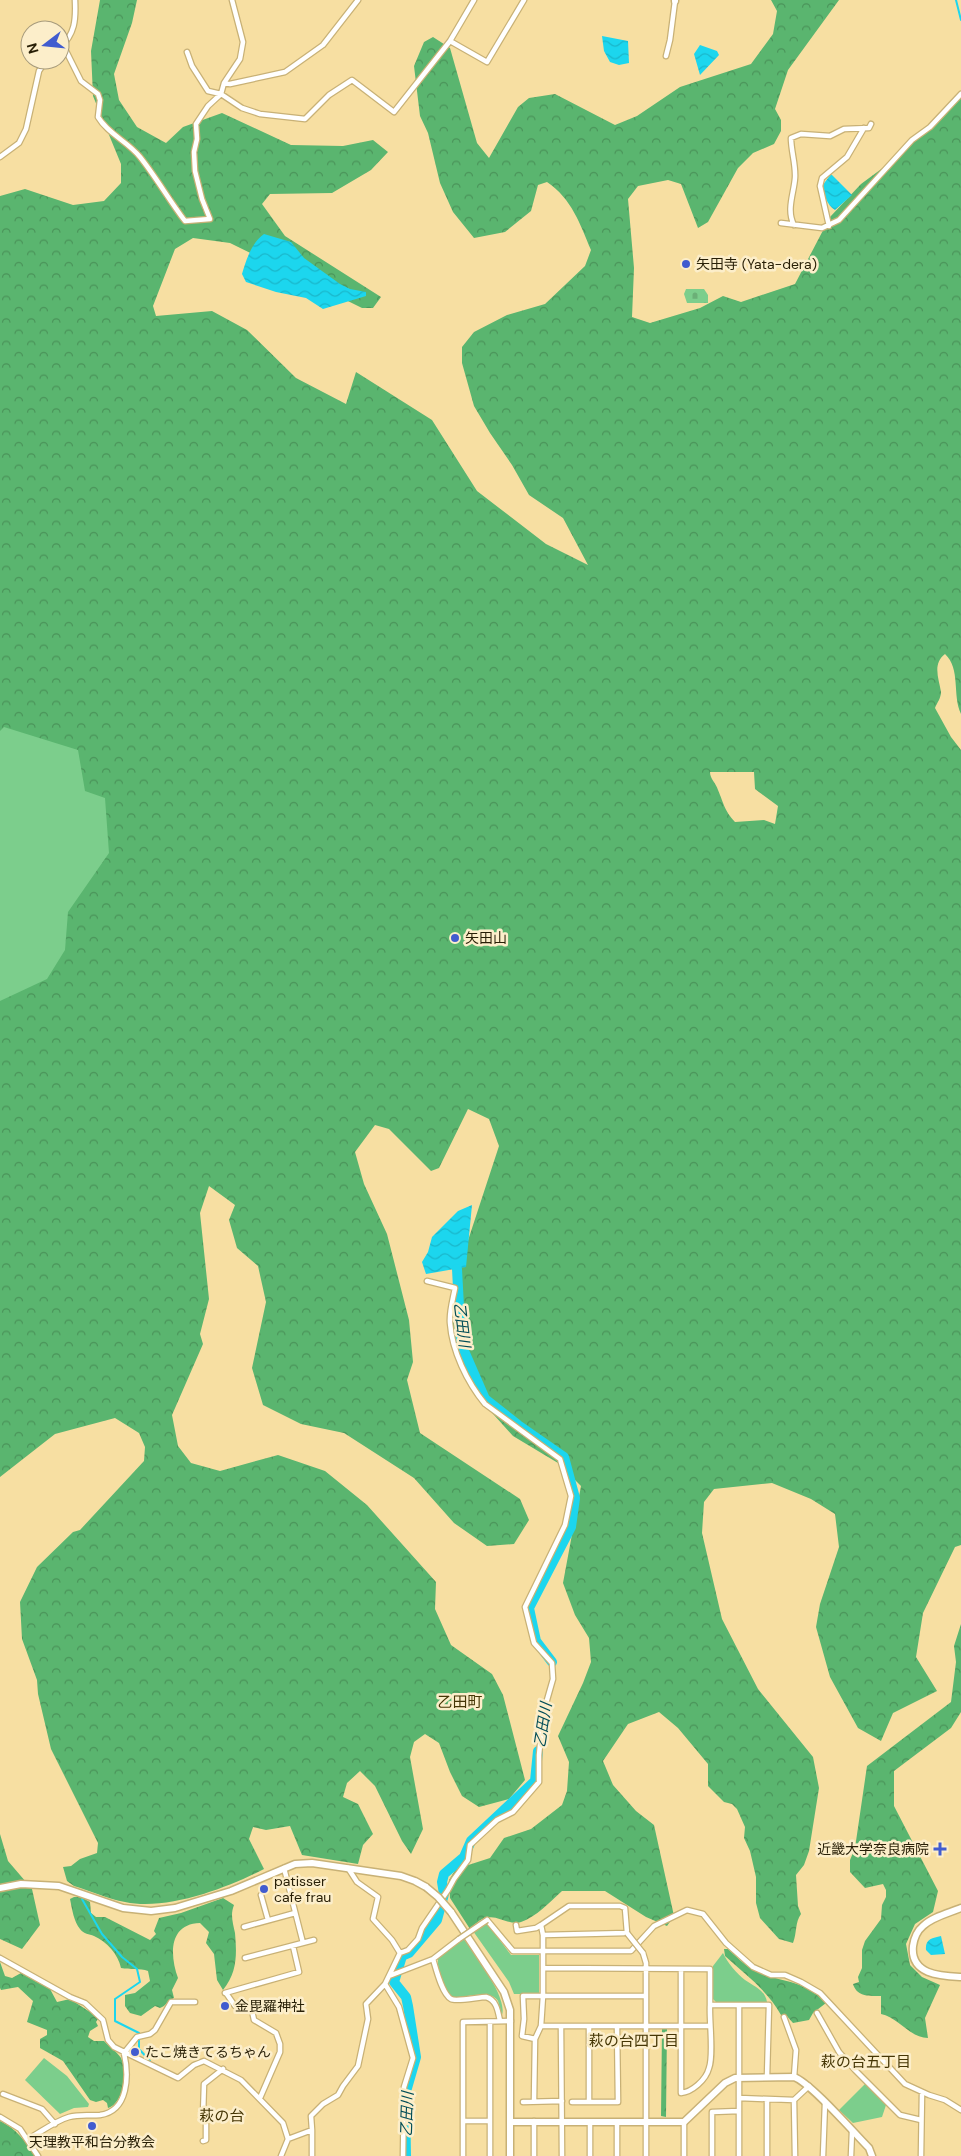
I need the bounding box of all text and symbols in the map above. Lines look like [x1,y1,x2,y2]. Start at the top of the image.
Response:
north arrow [20,20,70,70]
text: N [22,41,43,56]
place label: 矢田寺 (Yata-dera) [696,255,817,273]
marker: 矢田寺 (Yata-dera) [680,258,692,270]
place label: 矢田山 [465,929,507,947]
marker: 矢田山 [449,932,461,944]
water label: 乙田川 [449,1301,475,1351]
district label: 乙田町 [437,1692,483,1712]
water label: 乙田川 [530,1699,557,1749]
place label: 近畿大学奈良病院 [817,1840,929,1858]
marker: 近畿大学奈良病院 [933,1842,947,1856]
place label: patisser cafe frau [274,1872,331,1906]
marker: patisser cafe frau [258,1883,270,1895]
place label: 金毘羅神社 [235,1997,305,2015]
marker: 金毘羅神社 [219,2000,231,2012]
district label: 萩の台四丁目 [589,2031,679,2051]
place label: たこ焼きてるちゃん [145,2043,271,2061]
marker: たこ焼きてるちゃん [129,2046,141,2058]
district label: 萩の台五丁目 [821,2052,911,2072]
water label: 乙田川 [396,2089,418,2137]
district label: 萩の台 [199,2106,245,2126]
marker: 天理教平和台分教会 [86,2120,98,2132]
place label: 天理教平和台分教会 [29,2133,155,2151]

